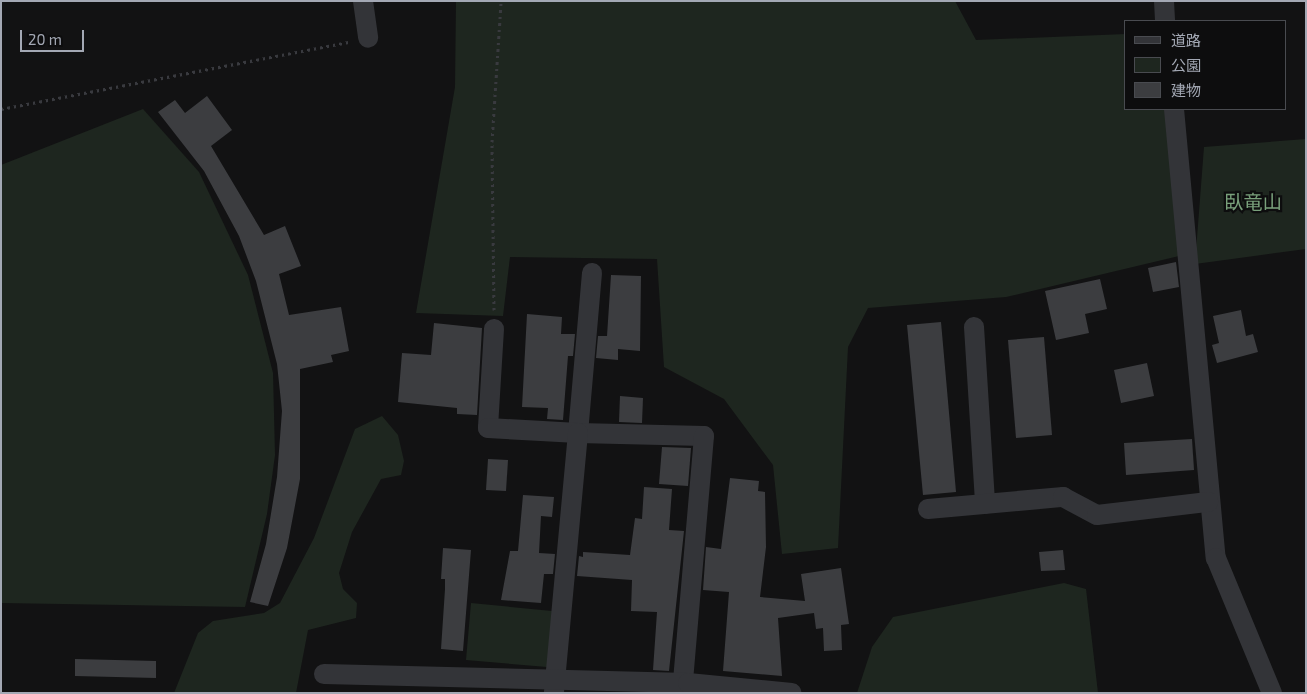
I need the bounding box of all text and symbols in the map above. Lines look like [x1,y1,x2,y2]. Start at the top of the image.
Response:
scale bar [22,20,86,52]
legend [1124,20,1287,110]
text: 20 m [28,30,62,48]
text: 道路 [1171,31,1201,49]
text: 公園 [1171,56,1201,74]
text: 建物 [1171,81,1201,99]
park label: 臥竜山 [1225,191,1281,213]

